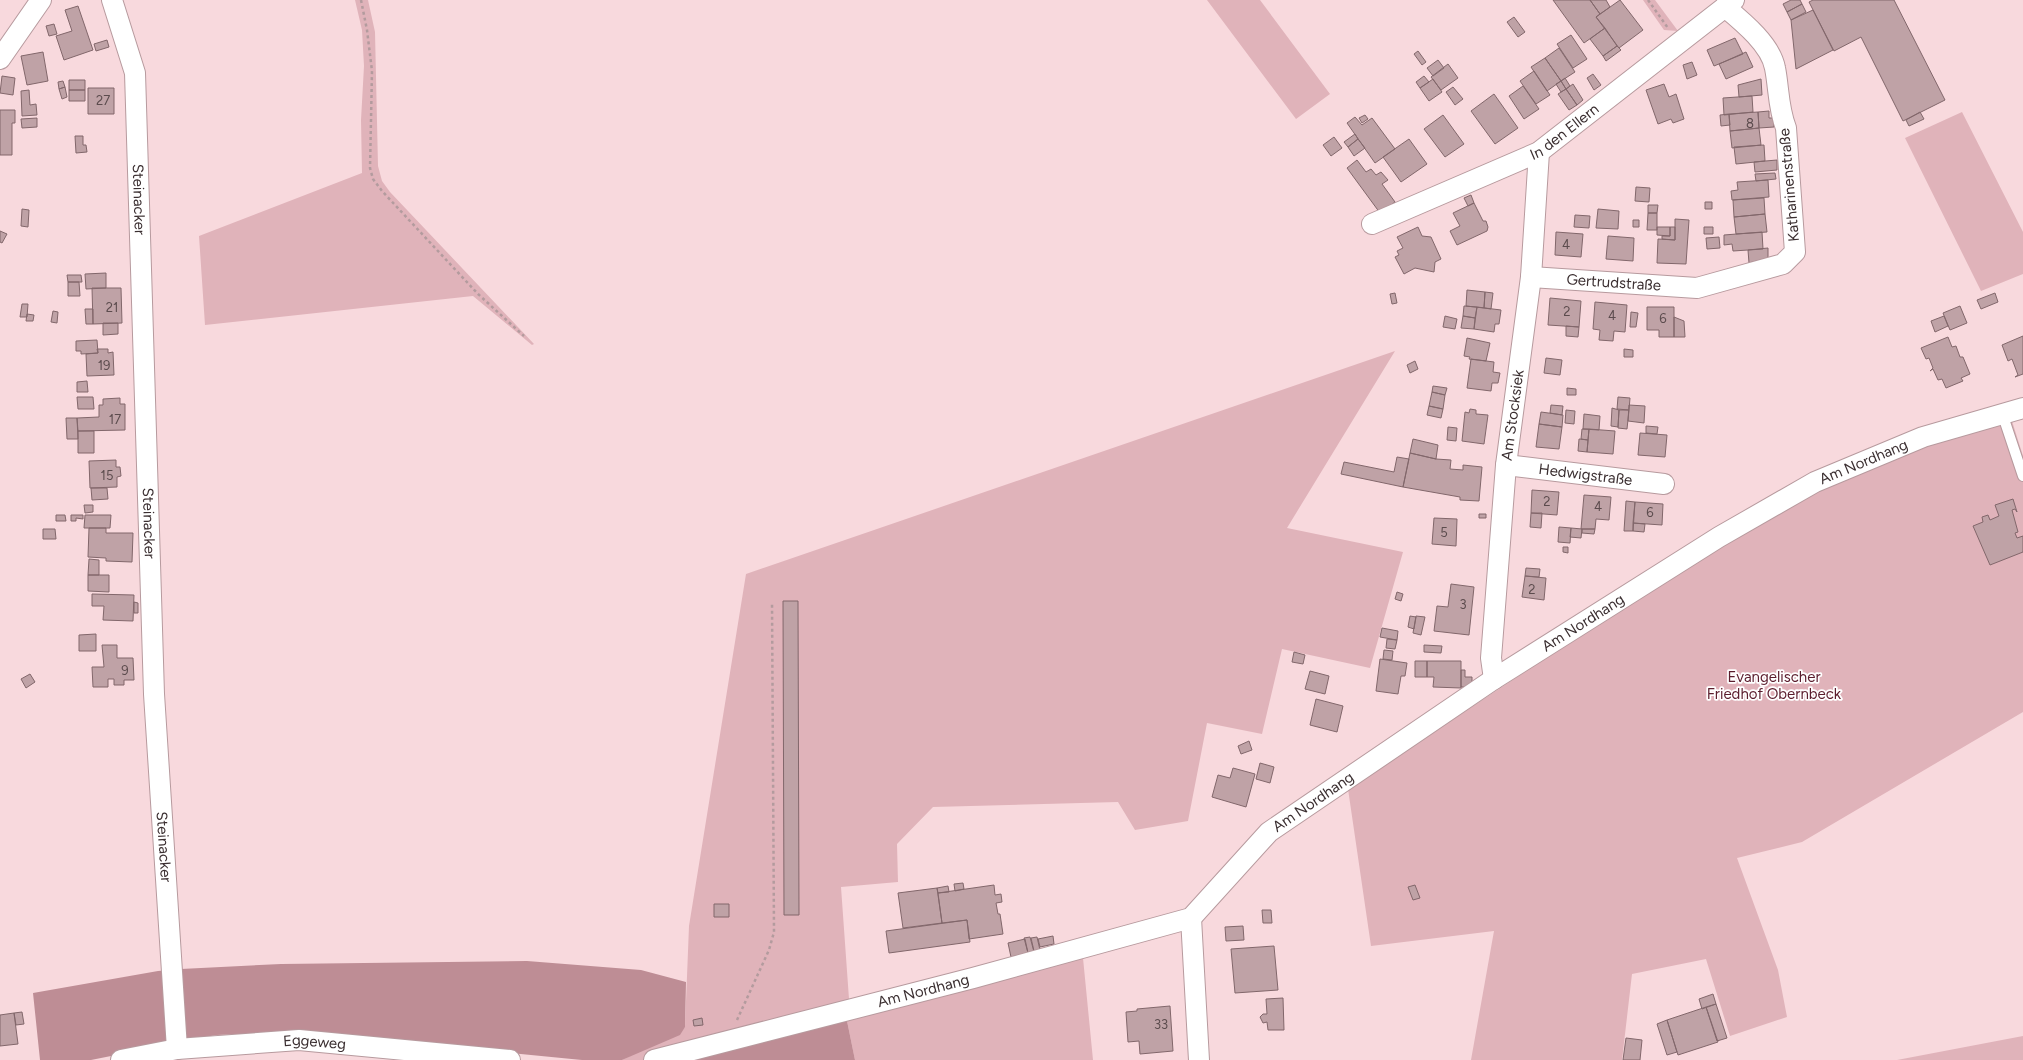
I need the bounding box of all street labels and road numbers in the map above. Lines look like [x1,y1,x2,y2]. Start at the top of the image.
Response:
street label: In den Ellern [1527,100,1602,164]
street label: Katharinenstraße [1775,127,1803,243]
street label: Steinacker [129,164,149,235]
street label: Gertrudstraße [1566,270,1662,295]
street label: Am Stocksiek [1498,368,1528,462]
street label: Am Nordhang [1817,435,1910,488]
street label: Hedwigstraße [1537,460,1633,489]
street label: Steinacker [139,487,159,559]
street label: Am Nordhang [1538,590,1628,655]
street label: Am Nordhang [1269,768,1357,836]
street label: Steinacker [153,811,175,883]
street label: Am Nordhang [875,970,971,1011]
street label: Eggeweg [282,1031,347,1053]

